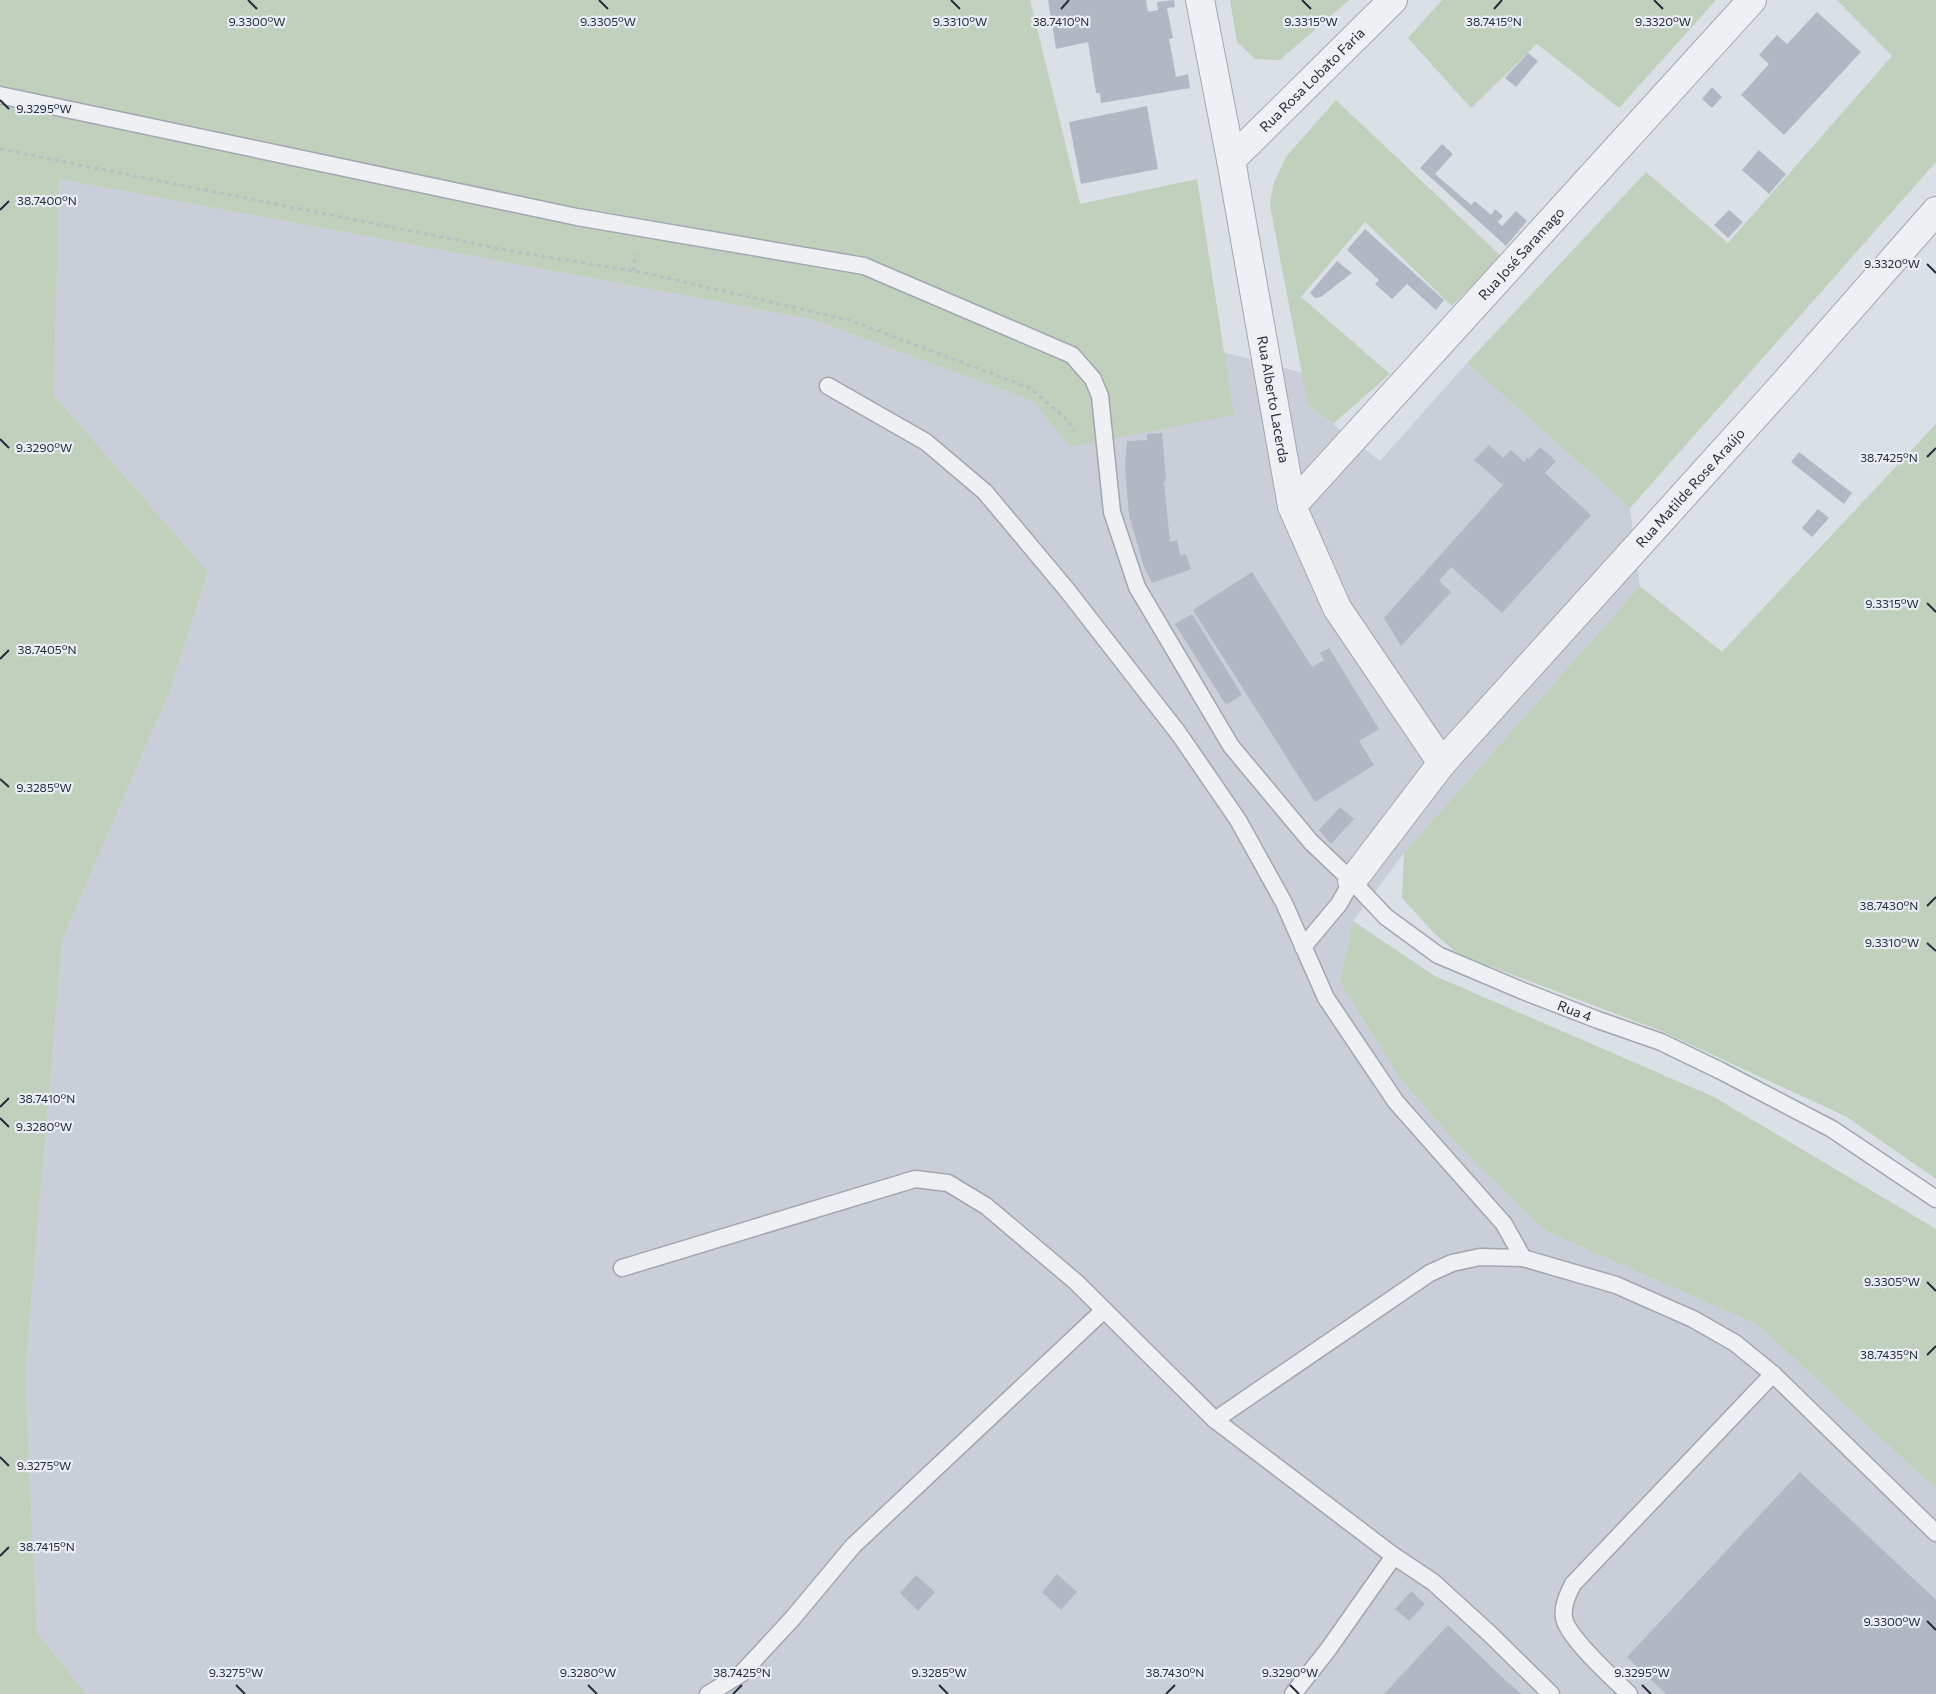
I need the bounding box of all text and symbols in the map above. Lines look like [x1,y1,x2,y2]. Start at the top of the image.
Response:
text: 9.3300°W [228,14,286,28]
text: 9.3305°W [580,14,636,28]
text: 9.3310°W [933,14,987,28]
text: 38.7410°N [1033,14,1089,28]
text: 9.3315°W [1284,14,1338,28]
text: 38.7415°N [1466,14,1522,28]
text: 9.3320°W [1635,14,1691,28]
street label: Rua Rosa Lobato Faria [1256,24,1368,135]
text: 9.3295°W [16,101,72,115]
text: 38.7400°N [17,193,77,207]
street label: Rua José Saramago [1474,203,1568,303]
text: 9.3320°W [1864,256,1920,270]
street label: Rua Alberto Lacerda [1254,334,1293,464]
street label: Rua Matilde Rose Araújo [1632,424,1748,551]
text: 9.3290°W [16,440,72,454]
text: 38.7425°N [1860,450,1918,464]
text: 9.3315°W [1865,596,1919,610]
text: 38.7405°N [18,642,76,656]
text: 9.3285°W [16,780,72,794]
text: 38.7430°N [1860,898,1918,912]
text: 9.3310°W [1865,935,1919,949]
street label: Rua 4 [1555,996,1595,1025]
text: 38.7410°N [19,1091,75,1105]
text: 9.3280°W [16,1119,72,1133]
text: 9.3305°W [1864,1274,1920,1288]
text: 38.7435°N [1860,1347,1918,1361]
text: 9.3275°W [17,1458,71,1472]
text: 38.7415°N [19,1539,75,1553]
text: 9.3300°W [1863,1614,1921,1628]
text: 9.3275°W [209,1665,263,1679]
text: 9.3280°W [560,1665,616,1679]
text: 38.7425°N [713,1665,771,1679]
text: 9.3285°W [911,1665,967,1679]
text: 38.7430°N [1146,1665,1204,1679]
text: 9.3290°W [1262,1665,1318,1679]
text: 9.3295°W [1614,1665,1670,1679]

